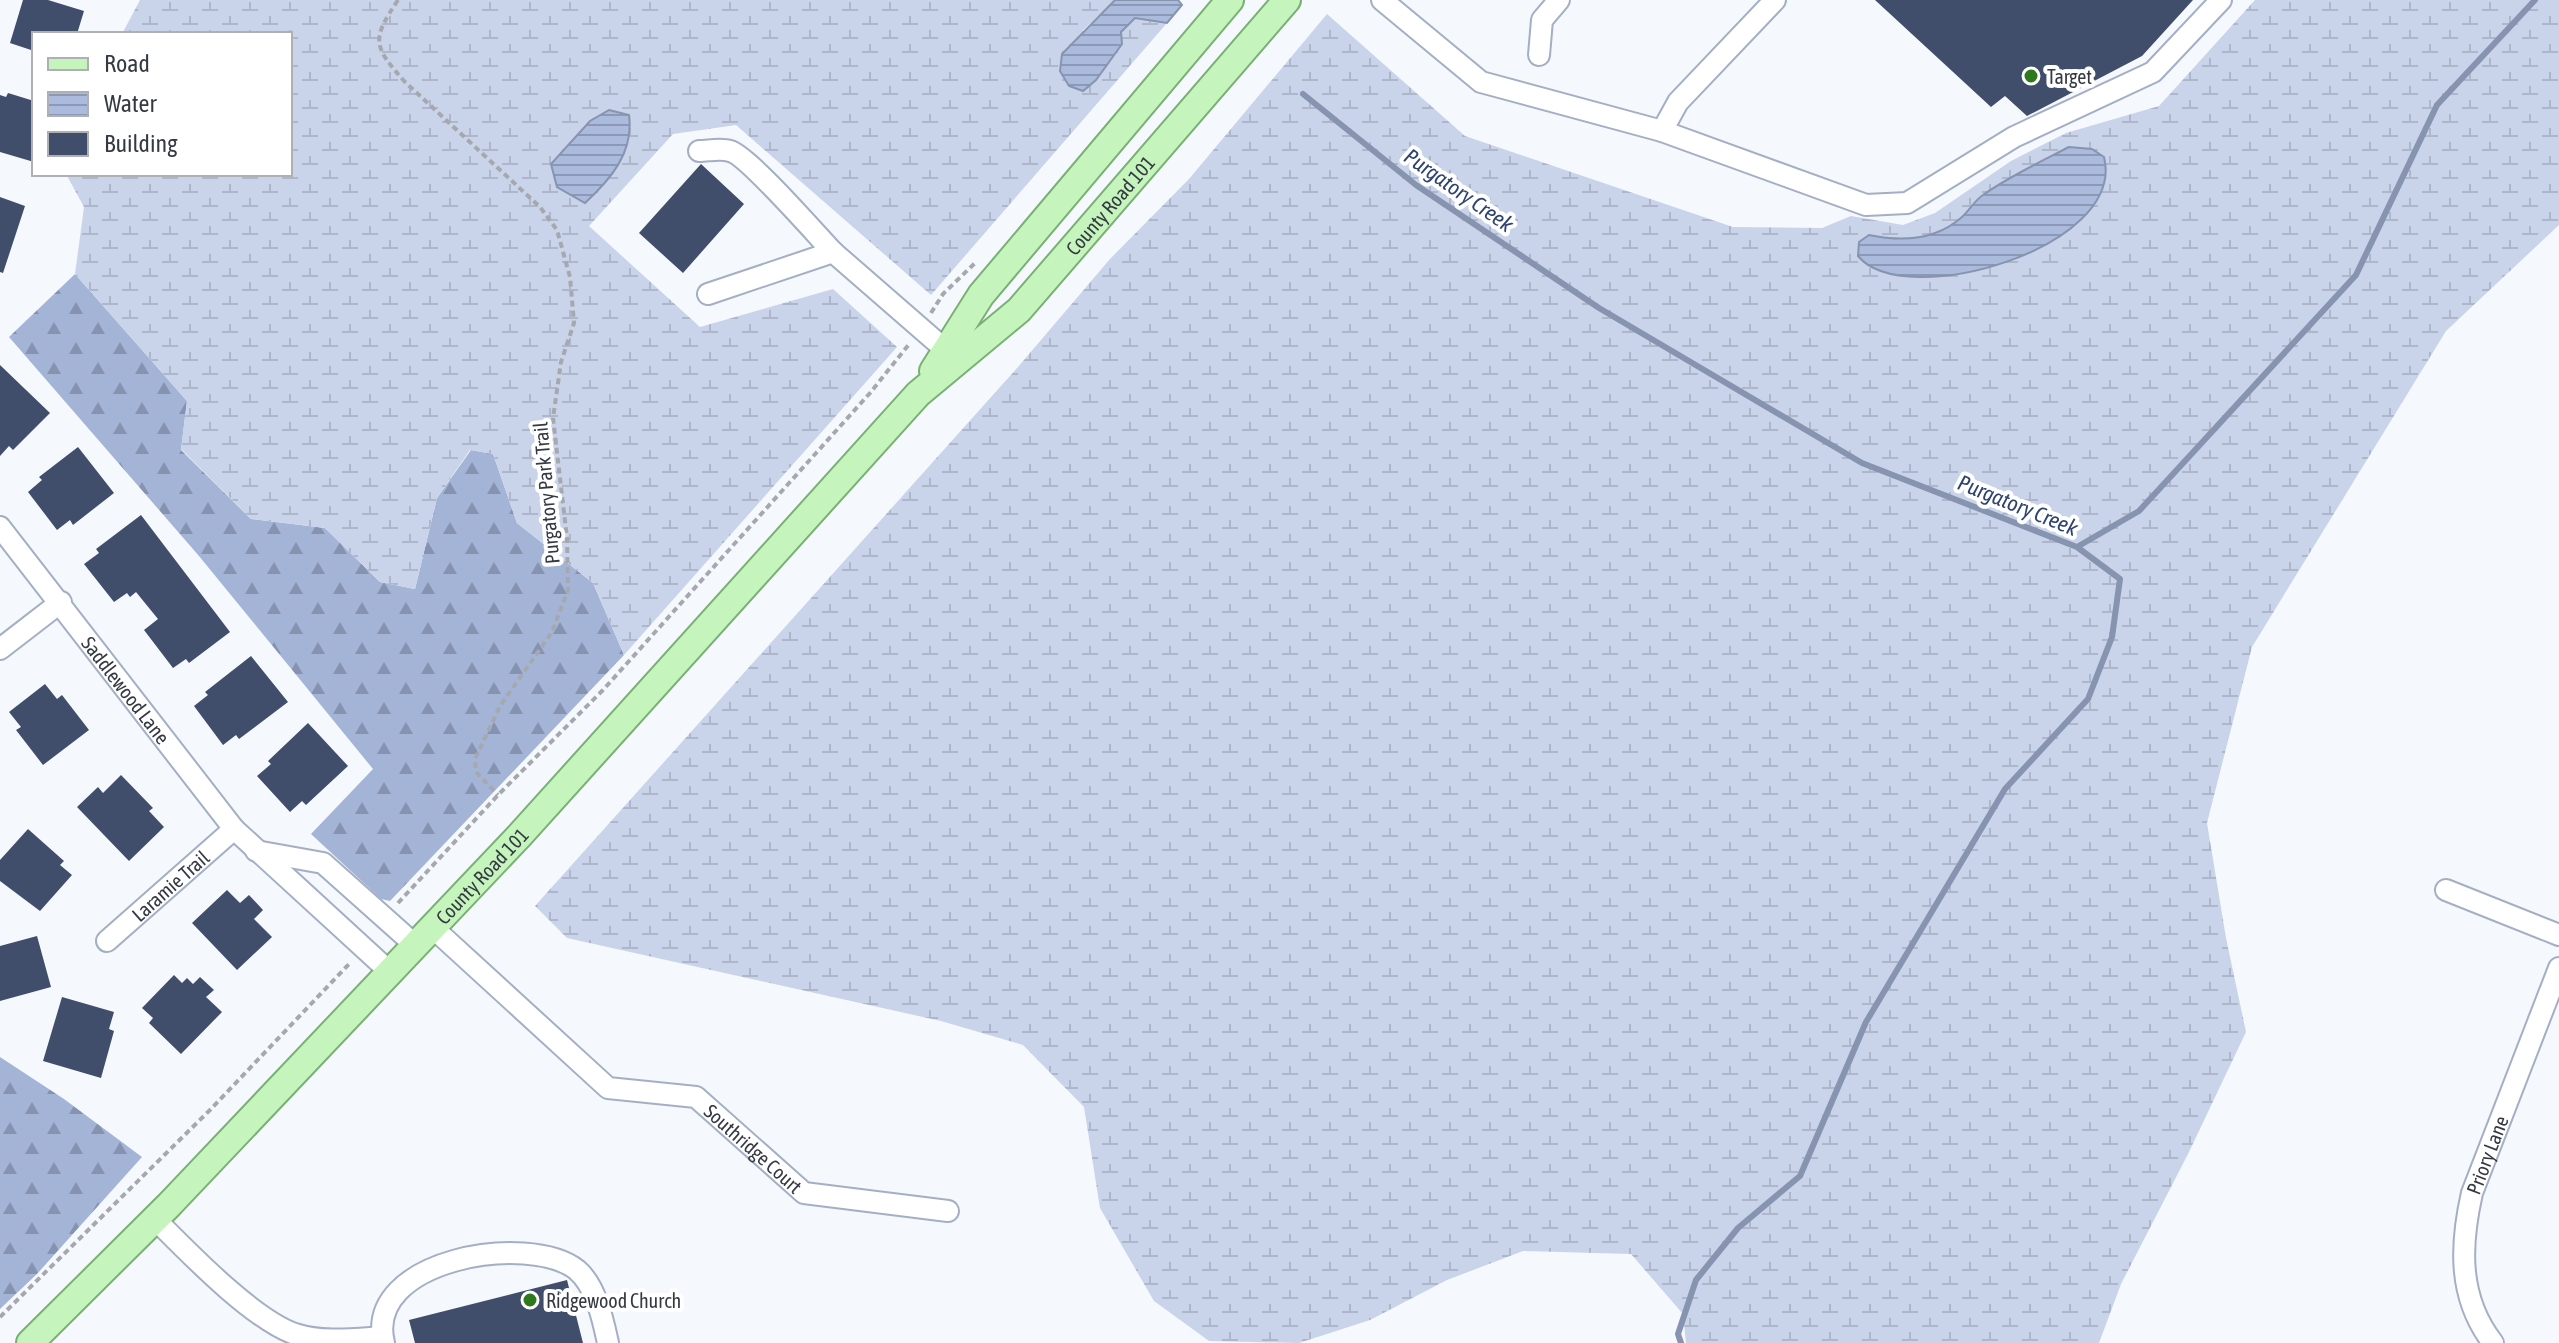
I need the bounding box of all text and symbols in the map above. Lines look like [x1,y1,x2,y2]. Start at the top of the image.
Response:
legend [32,32,292,176]
text: Road [104,50,150,77]
place label: Target [2047,65,2092,88]
marker: Target [2022,67,2040,85]
text: Water [104,90,157,117]
text: Building [104,130,178,157]
water label: Purgatory Creek [1399,143,1519,237]
street label: County Road 101 [1061,151,1159,259]
street label: Purgatory Park Trail [528,420,564,565]
water label: Purgatory Creek [1954,469,2082,541]
street label: Saddlewood Lane [77,632,175,748]
street label: County Road 101 [431,823,533,928]
street label: Laramie Trail [127,845,214,926]
street label: Southridge Court [700,1099,807,1198]
street label: Priory Lane [2461,1112,2512,1197]
place label: Ridgewood Church [546,1289,681,1312]
marker: Ridgewood Church [521,1291,539,1309]

